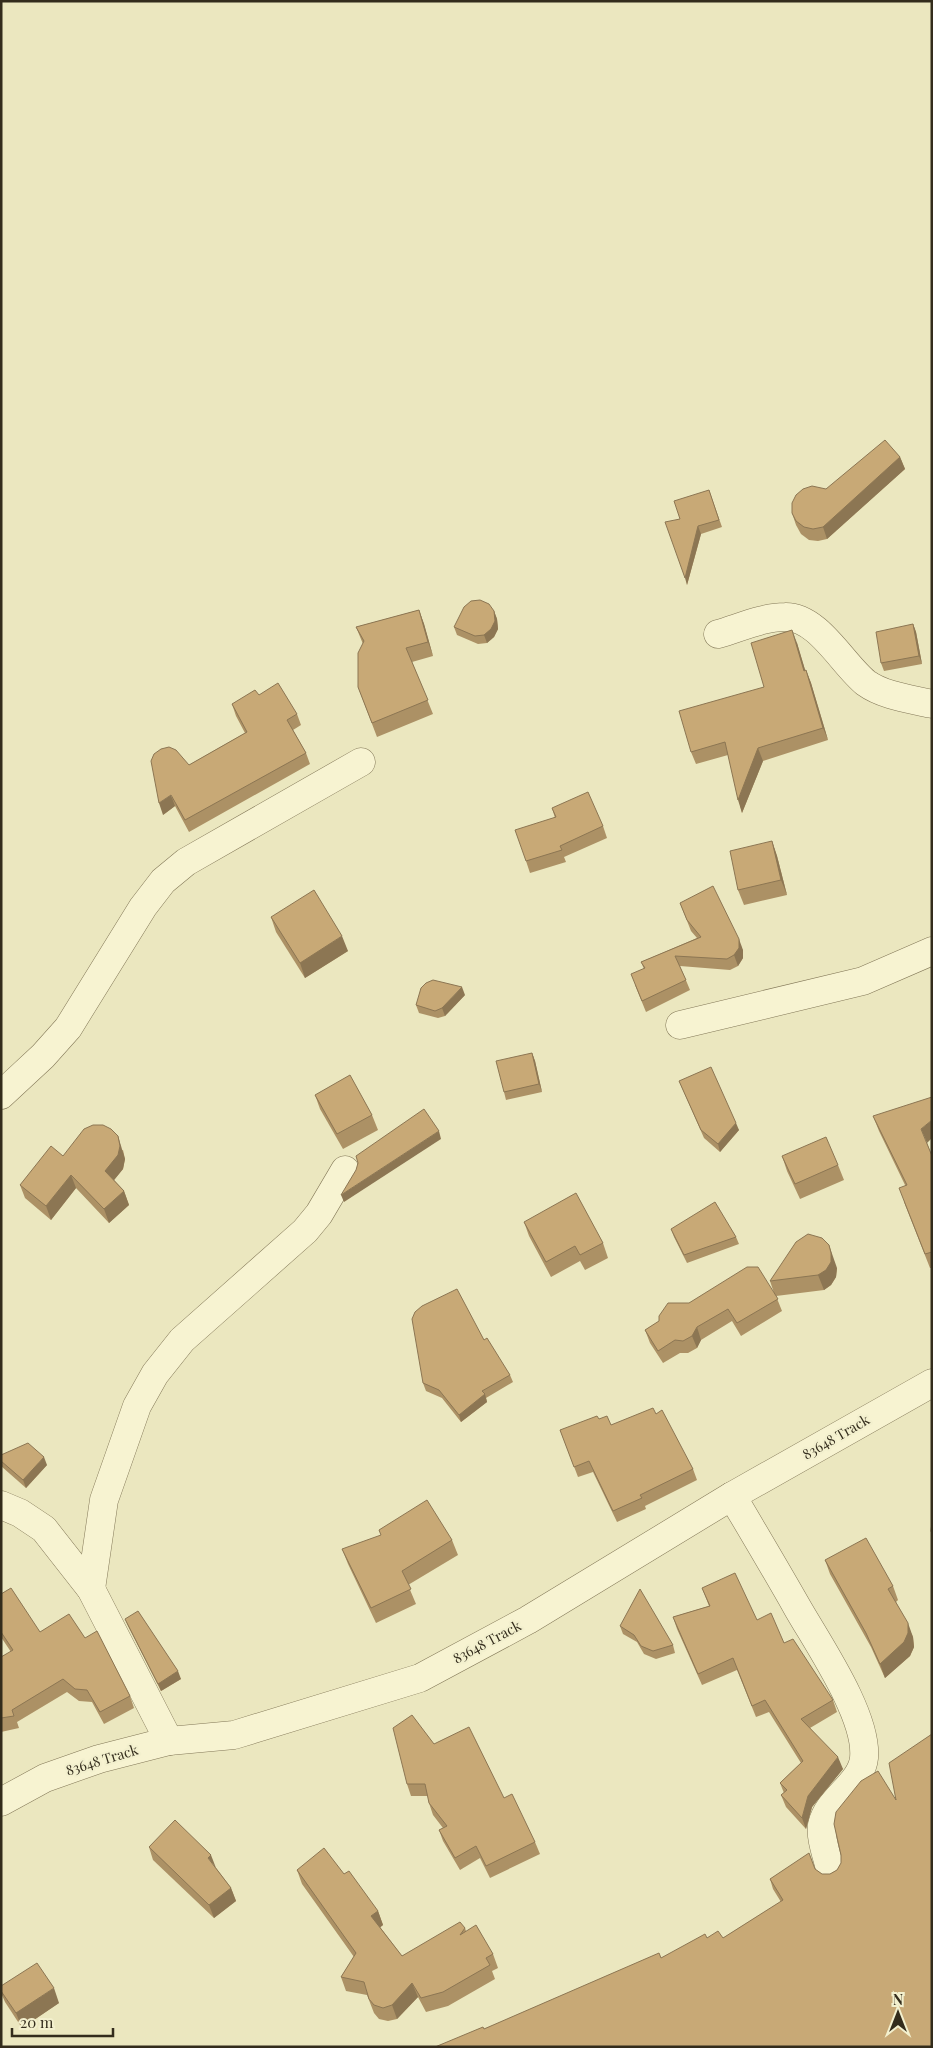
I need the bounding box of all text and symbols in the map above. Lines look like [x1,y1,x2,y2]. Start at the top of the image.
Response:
street label: 83648 Track [799,1410,873,1463]
street label: 83648 Track [449,1616,524,1667]
street label: 83648 Track [63,1739,140,1779]
north arrow [873,1988,923,2038]
text: N [893,1990,903,2009]
scale bar [12,2006,114,2038]
text: 20 m [20,2012,54,2032]

